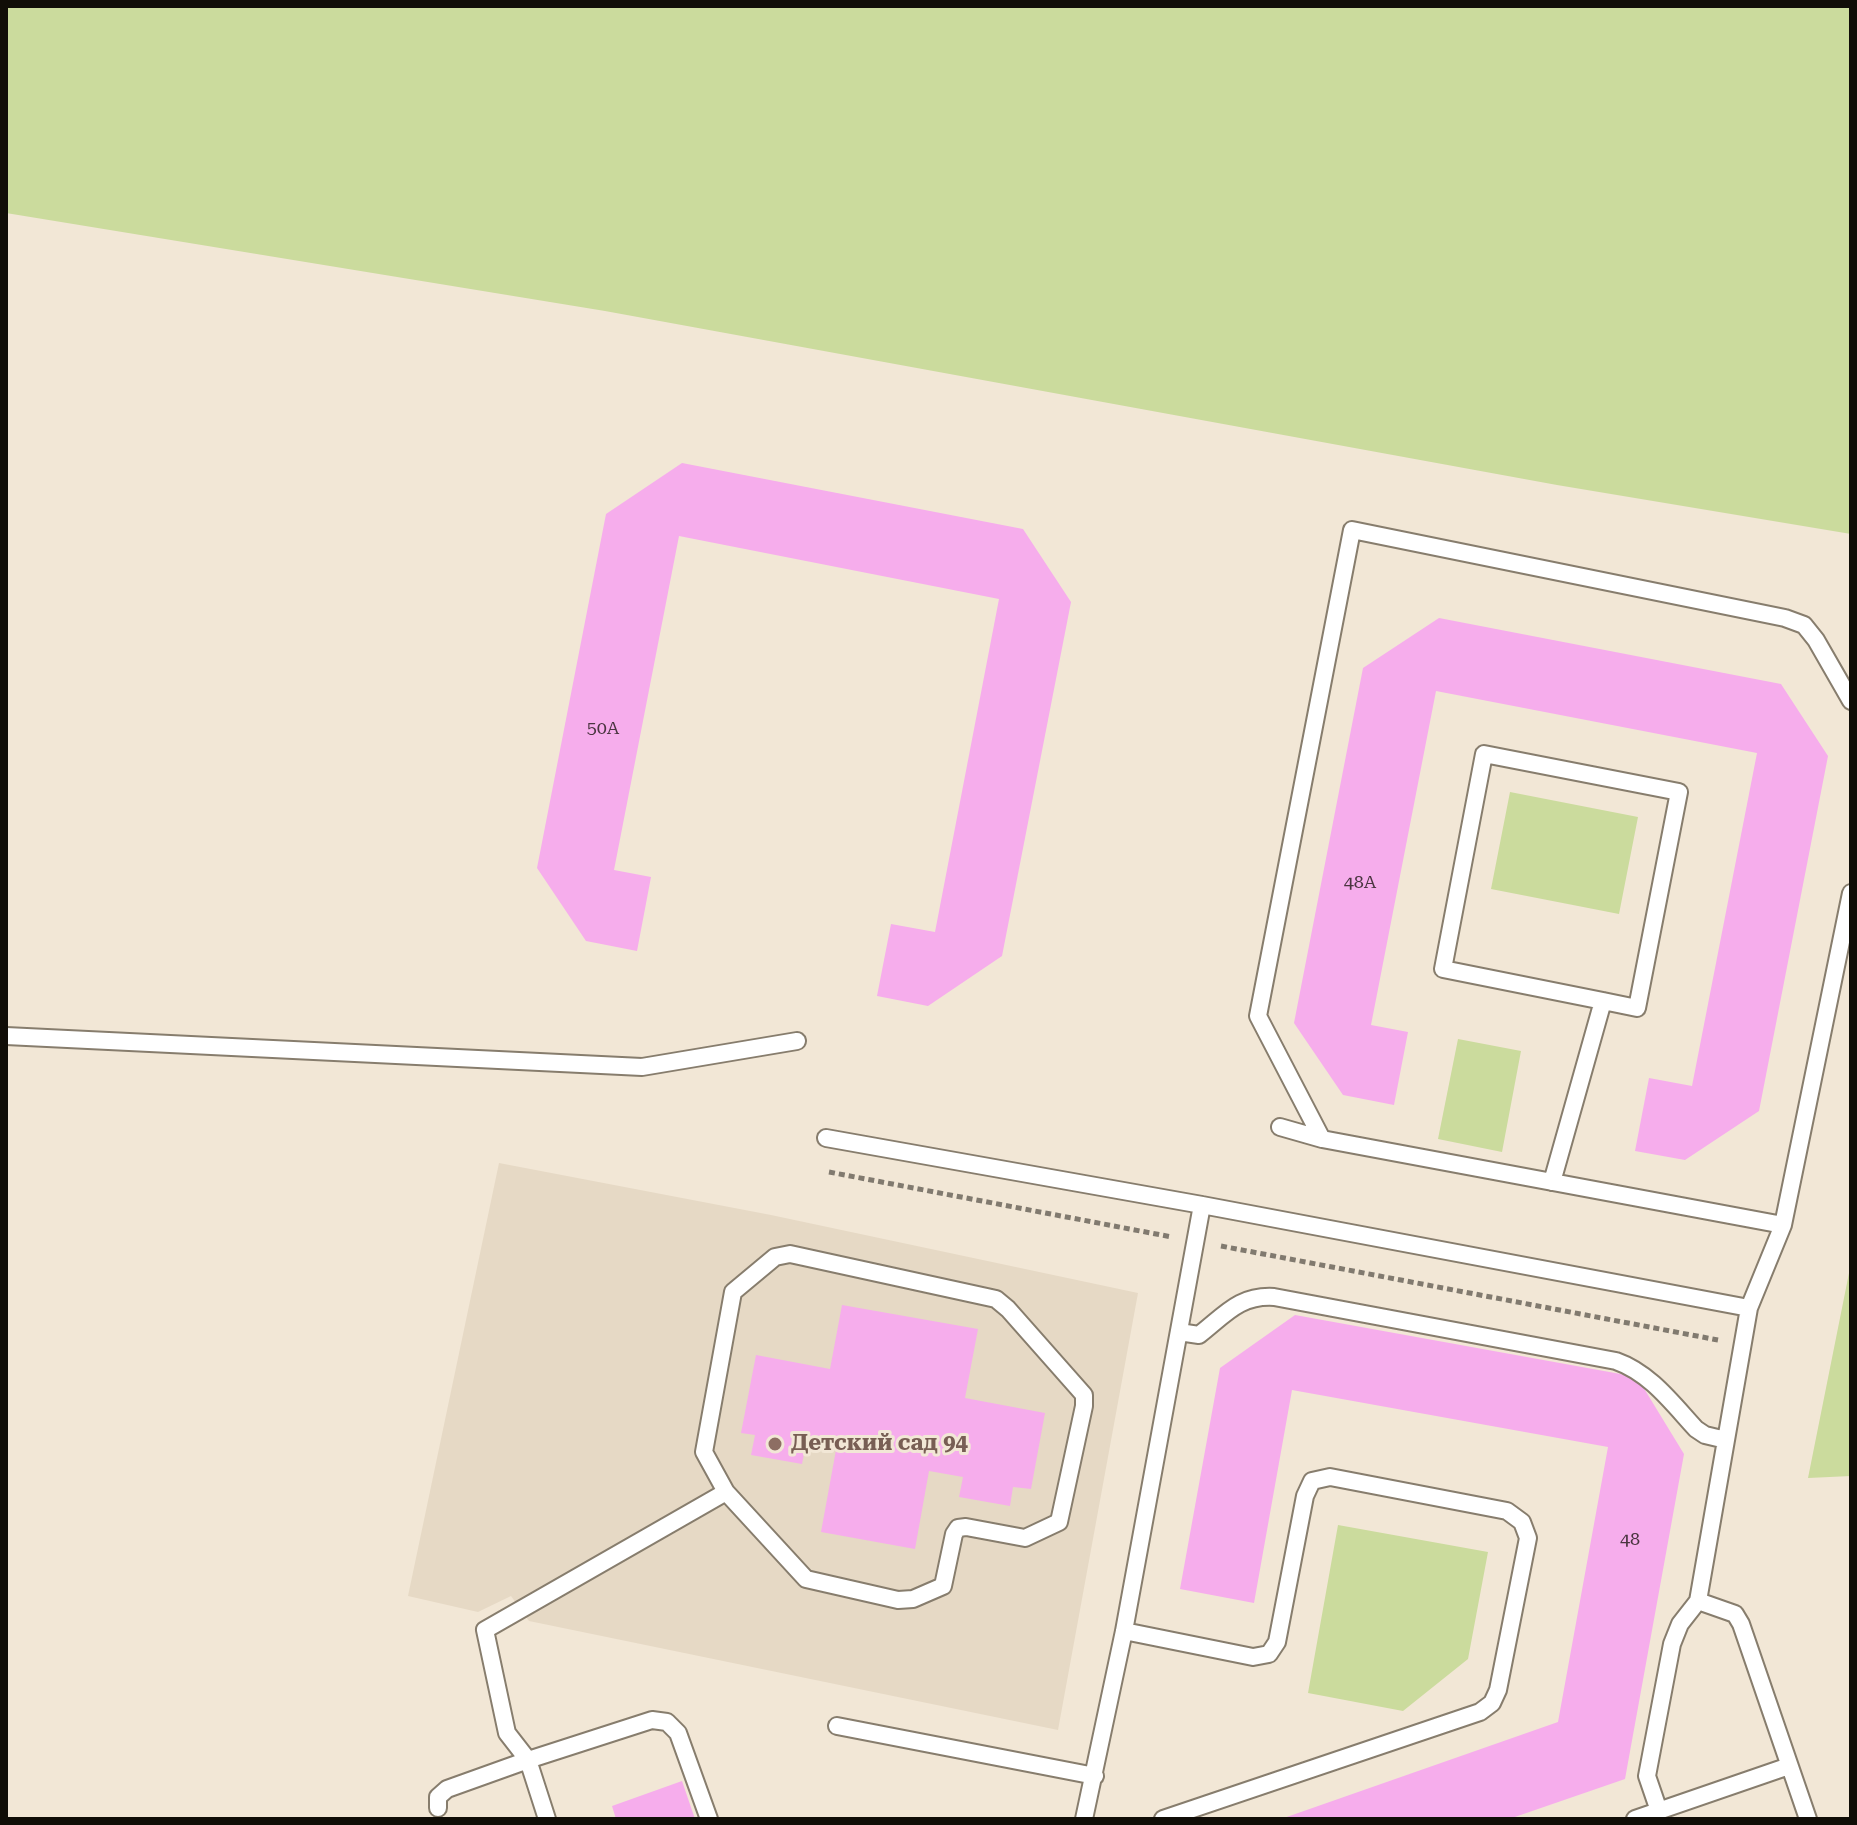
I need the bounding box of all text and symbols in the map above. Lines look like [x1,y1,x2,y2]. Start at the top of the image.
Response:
house number: 50А [587,718,619,740]
house number: 48А [1344,872,1376,894]
place label: Детский сад 94 [791,1431,968,1457]
marker: Детский сад 94 [766,1435,784,1453]
house number: 48 [1620,1529,1640,1551]

